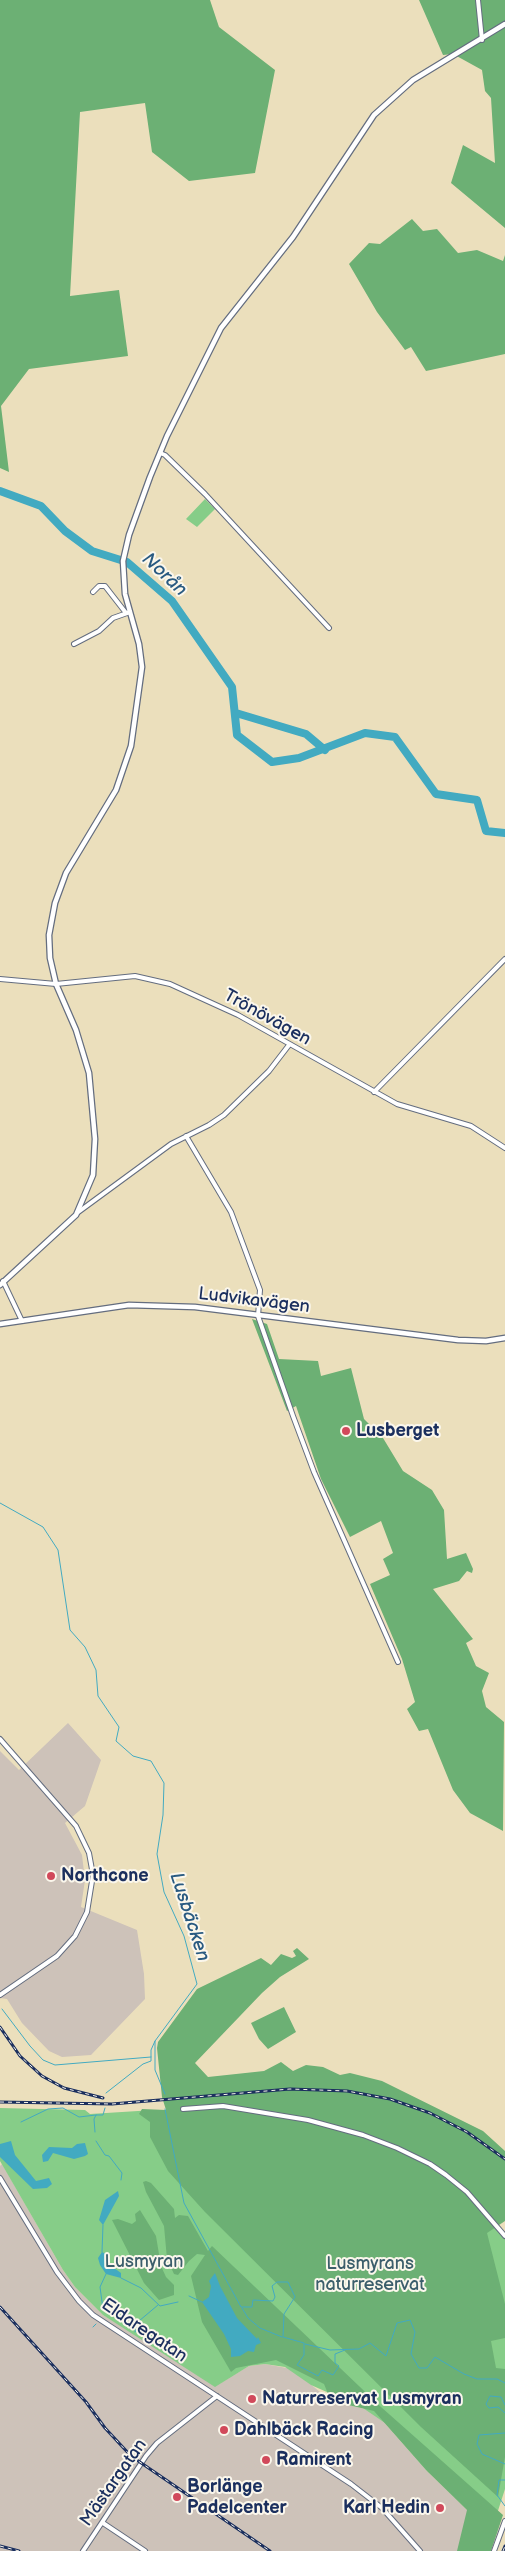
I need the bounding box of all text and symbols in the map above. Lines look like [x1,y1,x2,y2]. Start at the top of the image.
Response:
water label: Norån [137,548,191,602]
street label: Trönövägen [220,985,314,1051]
street label: Ludvikavägen [197,1283,311,1319]
place label: Lusberget [356,1420,439,1442]
marker: Lusberget [340,1425,352,1437]
place label: Northcone [61,1865,149,1887]
marker: Northcone [45,1870,57,1882]
water label: Lusbäcken [164,1870,214,1964]
park label: Lusmyran [105,2251,183,2273]
park label: Lusmyrans naturreservat [315,2253,425,2296]
street label: Eldaregatan [97,2294,191,2368]
place label: Naturreservat Lusmyran [262,2388,462,2410]
marker: Naturreservat Lusmyran [246,2393,258,2405]
place label: Dahlbäck Racing [234,2419,373,2441]
marker: Dahlbäck Racing [218,2424,230,2436]
street label: Mästargatan [76,2435,152,2531]
place label: Ramirent [276,2449,352,2471]
marker: Ramirent [260,2454,272,2466]
place label: Borlänge Padelcenter [187,2476,287,2518]
marker: Borlänge Padelcenter [171,2491,183,2503]
place label: Karl Hedin [343,2497,430,2519]
marker: Karl Hedin [434,2502,446,2514]

